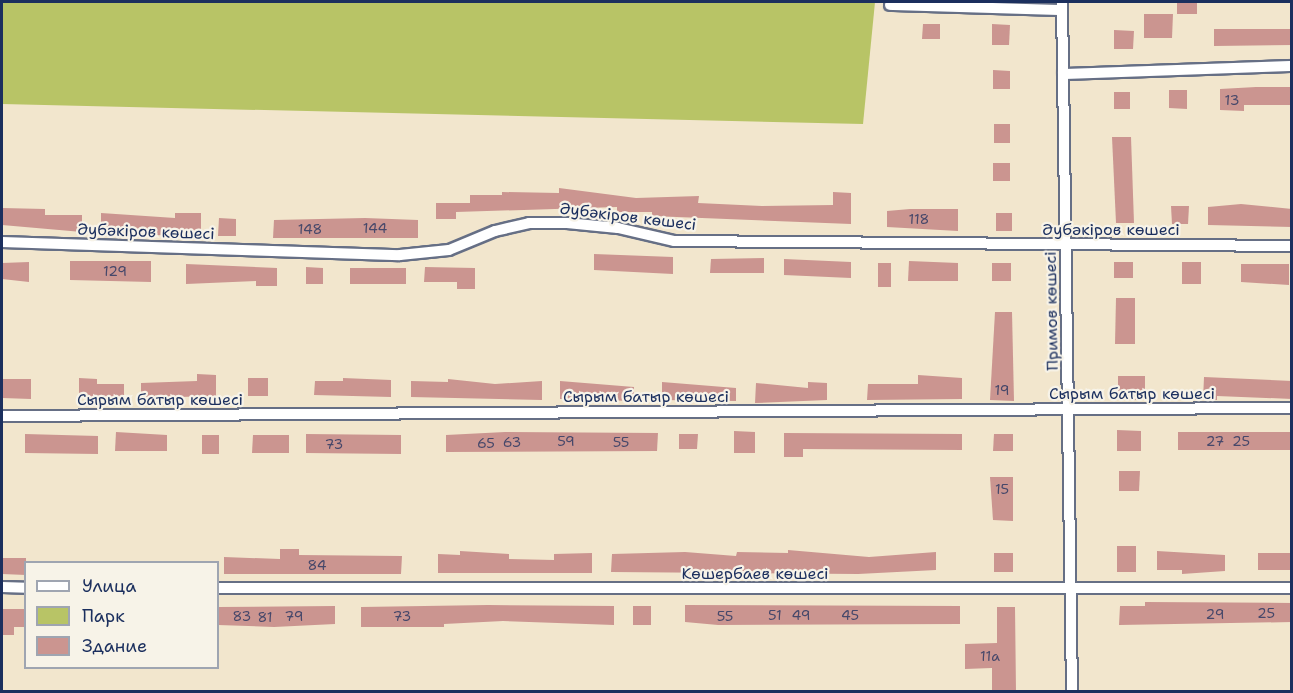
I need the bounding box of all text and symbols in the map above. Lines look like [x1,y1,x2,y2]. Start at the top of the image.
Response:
house number: 13 [1225,92,1239,108]
street label: Әубәкіров көшесі [559,199,697,235]
house number: 118 [909,211,929,227]
street label: Әубәкіров көшесі [77,220,215,244]
house number: 144 [363,220,387,236]
street label: Әубәкіров көшесі [1042,220,1180,240]
house number: 148 [298,221,322,237]
street label: Примов көшесі [1041,251,1063,371]
house number: 129 [103,263,127,279]
house number: 19 [994,382,1010,398]
street label: Сырым батыр көшесі [1049,384,1215,404]
street label: Сырым батыр көшесі [563,387,729,407]
street label: Сырым батыр көшесі [77,390,243,410]
house number: 59 [557,433,575,449]
house number: 27 [1206,433,1224,449]
house number: 25 [1232,433,1250,449]
house number: 63 [503,434,521,450]
house number: 55 [613,434,629,450]
house number: 65 [477,435,495,451]
house number: 73 [325,436,343,452]
house number: 15 [995,481,1009,497]
house number: 84 [307,557,327,573]
legend [24,561,219,669]
street label: Көшербаев көшесі [681,564,829,584]
text: Улица [82,574,136,598]
text: Парк [82,604,125,628]
house number: 25 [1257,605,1275,621]
house number: 29 [1206,606,1224,622]
house number: 51 [768,607,782,623]
house number: 49 [792,607,810,623]
house number: 45 [841,607,859,623]
house number: 83 [233,608,251,624]
house number: 79 [284,608,304,624]
house number: 73 [393,608,411,624]
house number: 55 [717,608,733,624]
house number: 81 [257,609,273,625]
text: Здание [82,634,147,658]
house number: 11а [980,648,1000,664]

